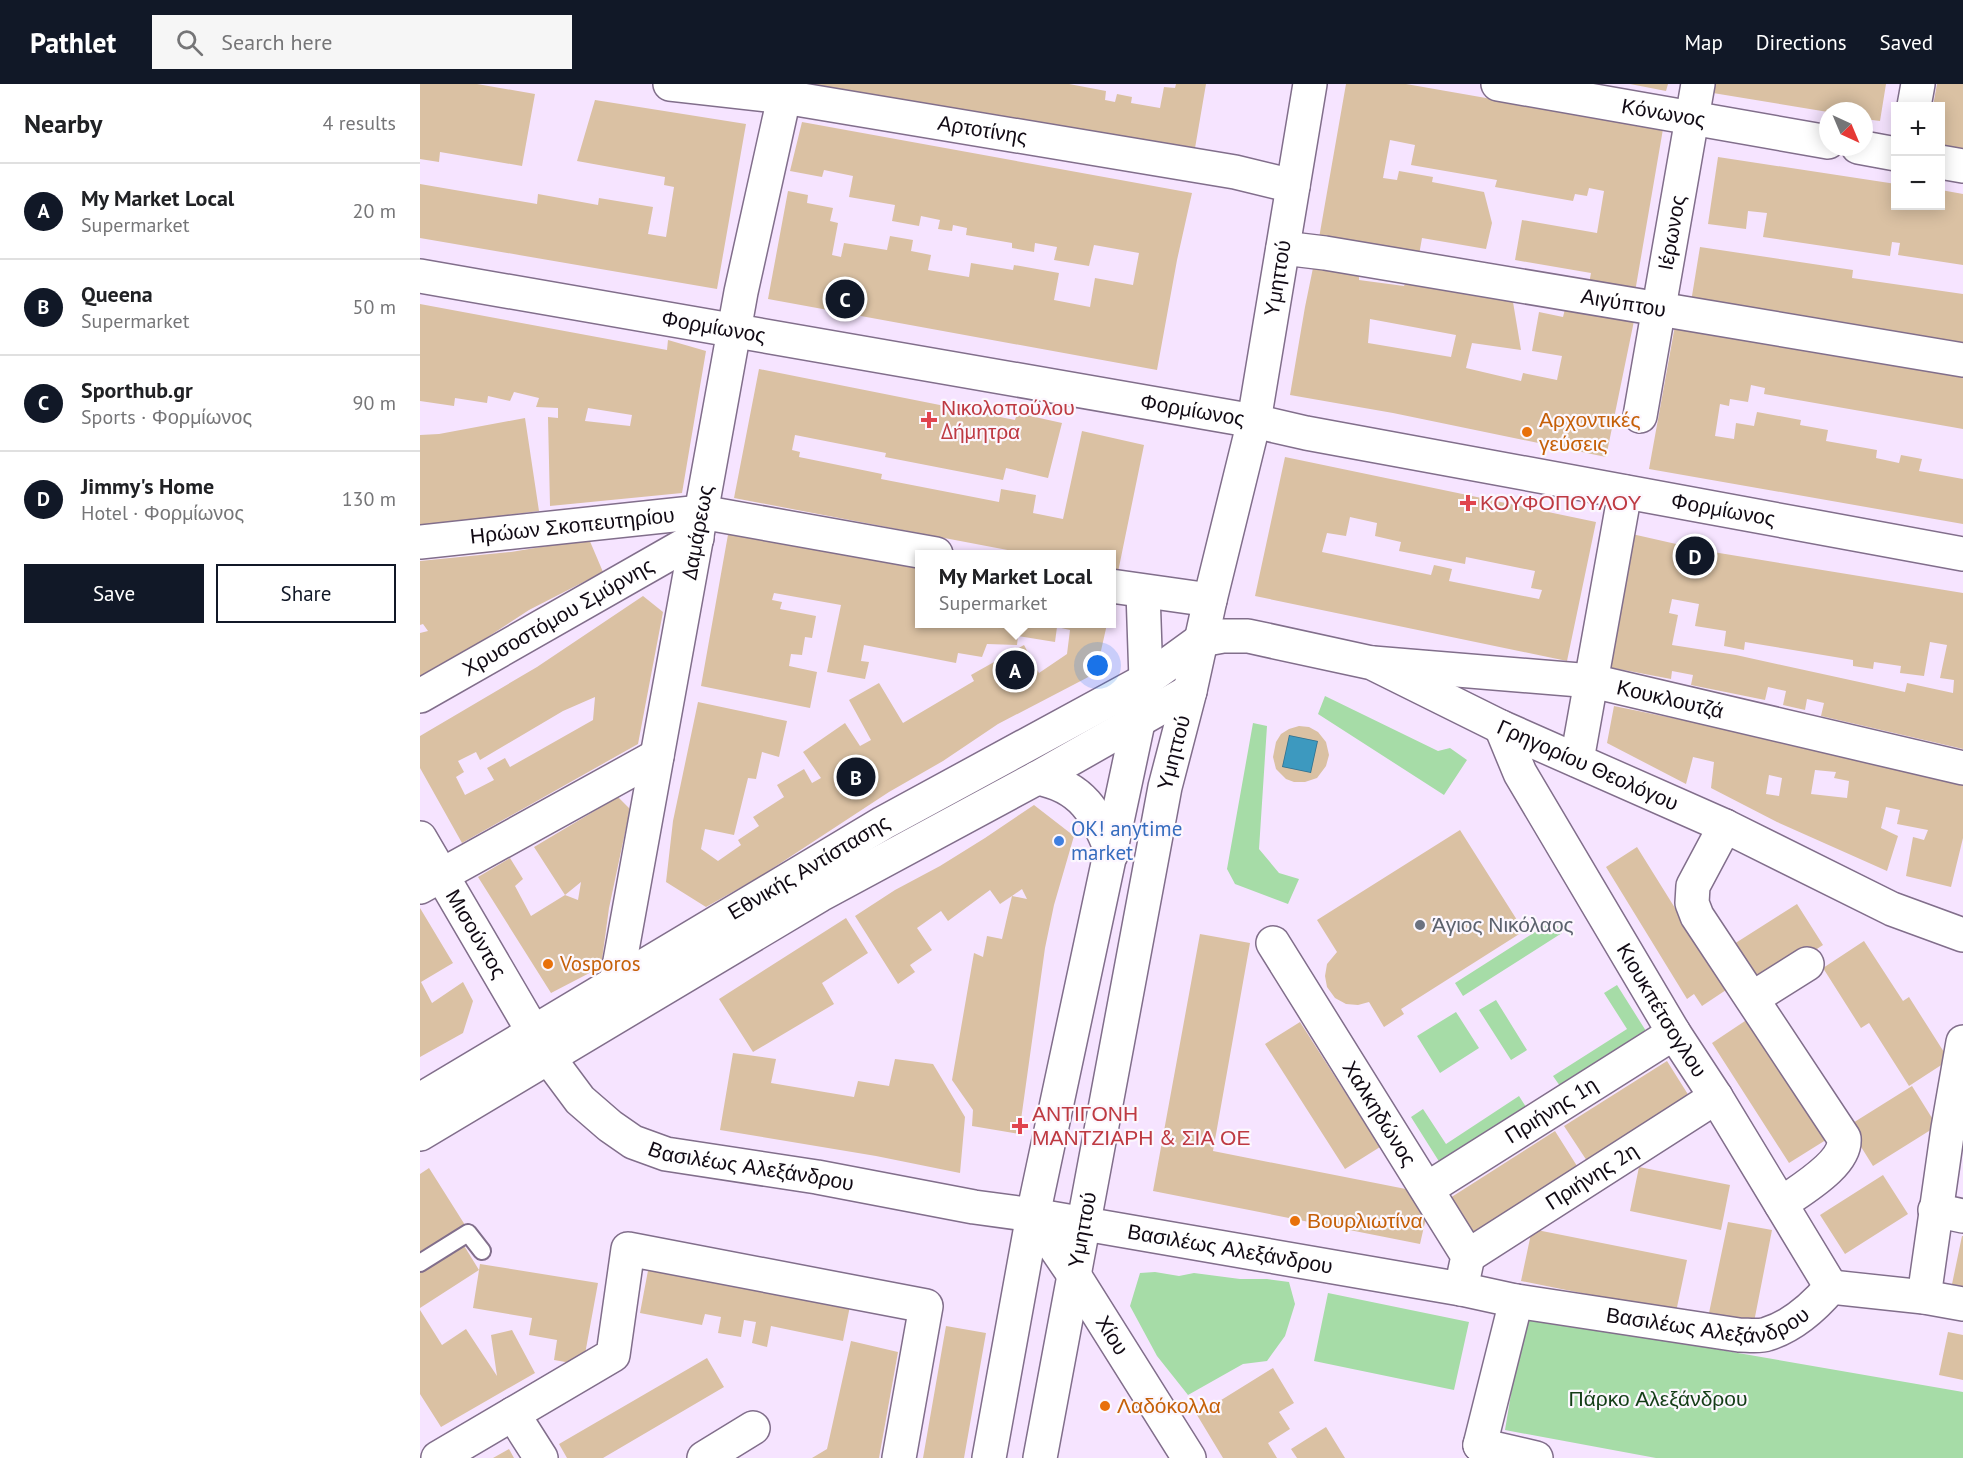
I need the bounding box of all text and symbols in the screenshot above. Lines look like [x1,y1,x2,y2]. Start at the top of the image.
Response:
search box [152,15,572,69]
text: Pathlet [30,24,116,61]
icon: search [173,26,206,59]
text: Search here [221,28,332,56]
text: Map [1684,29,1723,56]
text: Directions [1756,29,1847,56]
text: Saved [1880,29,1933,56]
street label: Κόνωνος [1620,92,1708,133]
north arrow [1819,102,1873,156]
map controls [1891,102,1945,210]
button: + [1891,102,1945,156]
text: Nearby [24,107,102,140]
street label: Αρτοτίνης [936,109,1029,150]
text: 4 results [323,110,396,136]
button: − [1891,156,1945,210]
text: My Market Local [81,184,234,212]
street label: Ιέρωνος [1652,193,1691,272]
text: A [37,198,50,224]
text: 20 m [353,198,396,224]
text: Supermarket [81,212,189,238]
street label: Υμηττού [1258,238,1297,318]
pin: C [826,276,864,322]
text: Queena [81,280,153,308]
street label: Αιγύπτου [1579,282,1668,323]
text: B [38,294,49,320]
text: 50 m [353,294,396,320]
street label: Φορμίωνος [659,304,768,349]
text: Supermarket [81,308,189,334]
text: Sporthub.gr [81,376,193,404]
street label: Φορμίωνος [1138,387,1247,432]
text: C [38,390,49,416]
text: 90 m [353,390,396,416]
place label: Νικολοπούλου Δήμητρα [941,394,1075,445]
text: Sports · Φορμίωνος [81,404,252,430]
place label: Αρχοντικές γεύσεις [1539,406,1641,457]
marker: Νικολοπούλου Δήμητρα [922,413,936,427]
marker: Αρχοντικές γεύσεις [1520,425,1534,439]
text: Jimmy's Home [81,472,214,500]
street label: Δαμάρεως [675,483,719,582]
text: D [37,486,50,512]
text: 130 m [342,486,396,512]
street label: Φορμίωνος [1669,487,1777,532]
place label: ΚΟΥΦΟΠΟΥΛΟΥ [1480,489,1641,516]
marker: ΚΟΥΦΟΠΟΥΛΟΥ [1461,496,1475,510]
text: Hotel · Φορμίωνος [81,500,244,526]
street label: Ηρώων Σκοπευτηρίου [468,501,676,550]
pin: D [1676,534,1714,578]
popup [915,550,1116,628]
street label: Χρυσοστόμου Σμύρνης [457,552,658,682]
text: My Market Local [939,562,1092,590]
button: Save [24,564,204,623]
button: Share [216,564,396,623]
text: Supermarket [939,590,1047,616]
pin: A [996,648,1034,692]
your location [1083,651,1112,680]
street label: Κουκλουτζά [1614,673,1726,724]
street label: Υμηττού [1151,712,1196,793]
street label: Γρηγορίου Θεολόγου [1493,713,1683,817]
pin: B [836,754,876,800]
street label: Εθνικής Αντίστασης [723,808,894,926]
place label: OK! anytime market [1071,815,1182,866]
marker: OK! anytime market [1052,834,1066,848]
street label: Μισούντος [440,884,513,983]
place label: Άγιος Νικόλαος [1432,911,1574,938]
marker: Άγιος Νικόλαος [1413,918,1427,932]
street label: Κιουκπέτσογλου [1611,938,1713,1082]
place label: Vosporos [559,950,641,977]
marker: Vosporos [541,957,555,971]
street label: Χαλκηδώνος [1337,1056,1423,1171]
street label: Πριήνης 1η [1500,1071,1602,1149]
place label: ΑΝΤΙΓΟΝΗ ΜΑΝΤΖΙΑΡΗ & ΣΙΑ ΟΕ [1032,1100,1250,1151]
marker: ΑΝΤΙΓΟΝΗ ΜΑΝΤΖΙΑΡΗ & ΣΙΑ ΟΕ [1013,1119,1027,1133]
street label: Βασιλέως Αλεξάνδρου [645,1135,856,1197]
street label: Πριήνης 2η [1540,1137,1643,1216]
street label: Υμηττού [1062,1190,1102,1270]
place label: Βουρλιωτίνα [1307,1207,1423,1234]
marker: Βουρλιωτίνα [1288,1214,1302,1228]
street label: Βασιλέως Αλεξάνδρου [1125,1218,1335,1280]
street label: Βασιλέως Αλεξάνδρου [1604,1301,1814,1349]
street label: Χίου [1090,1310,1135,1360]
park label: Πάρκο Αλεξάνδρου [1569,1385,1747,1412]
place label: Λαδόκολλα [1117,1392,1221,1419]
marker: Λαδόκολλα [1098,1399,1112,1413]

